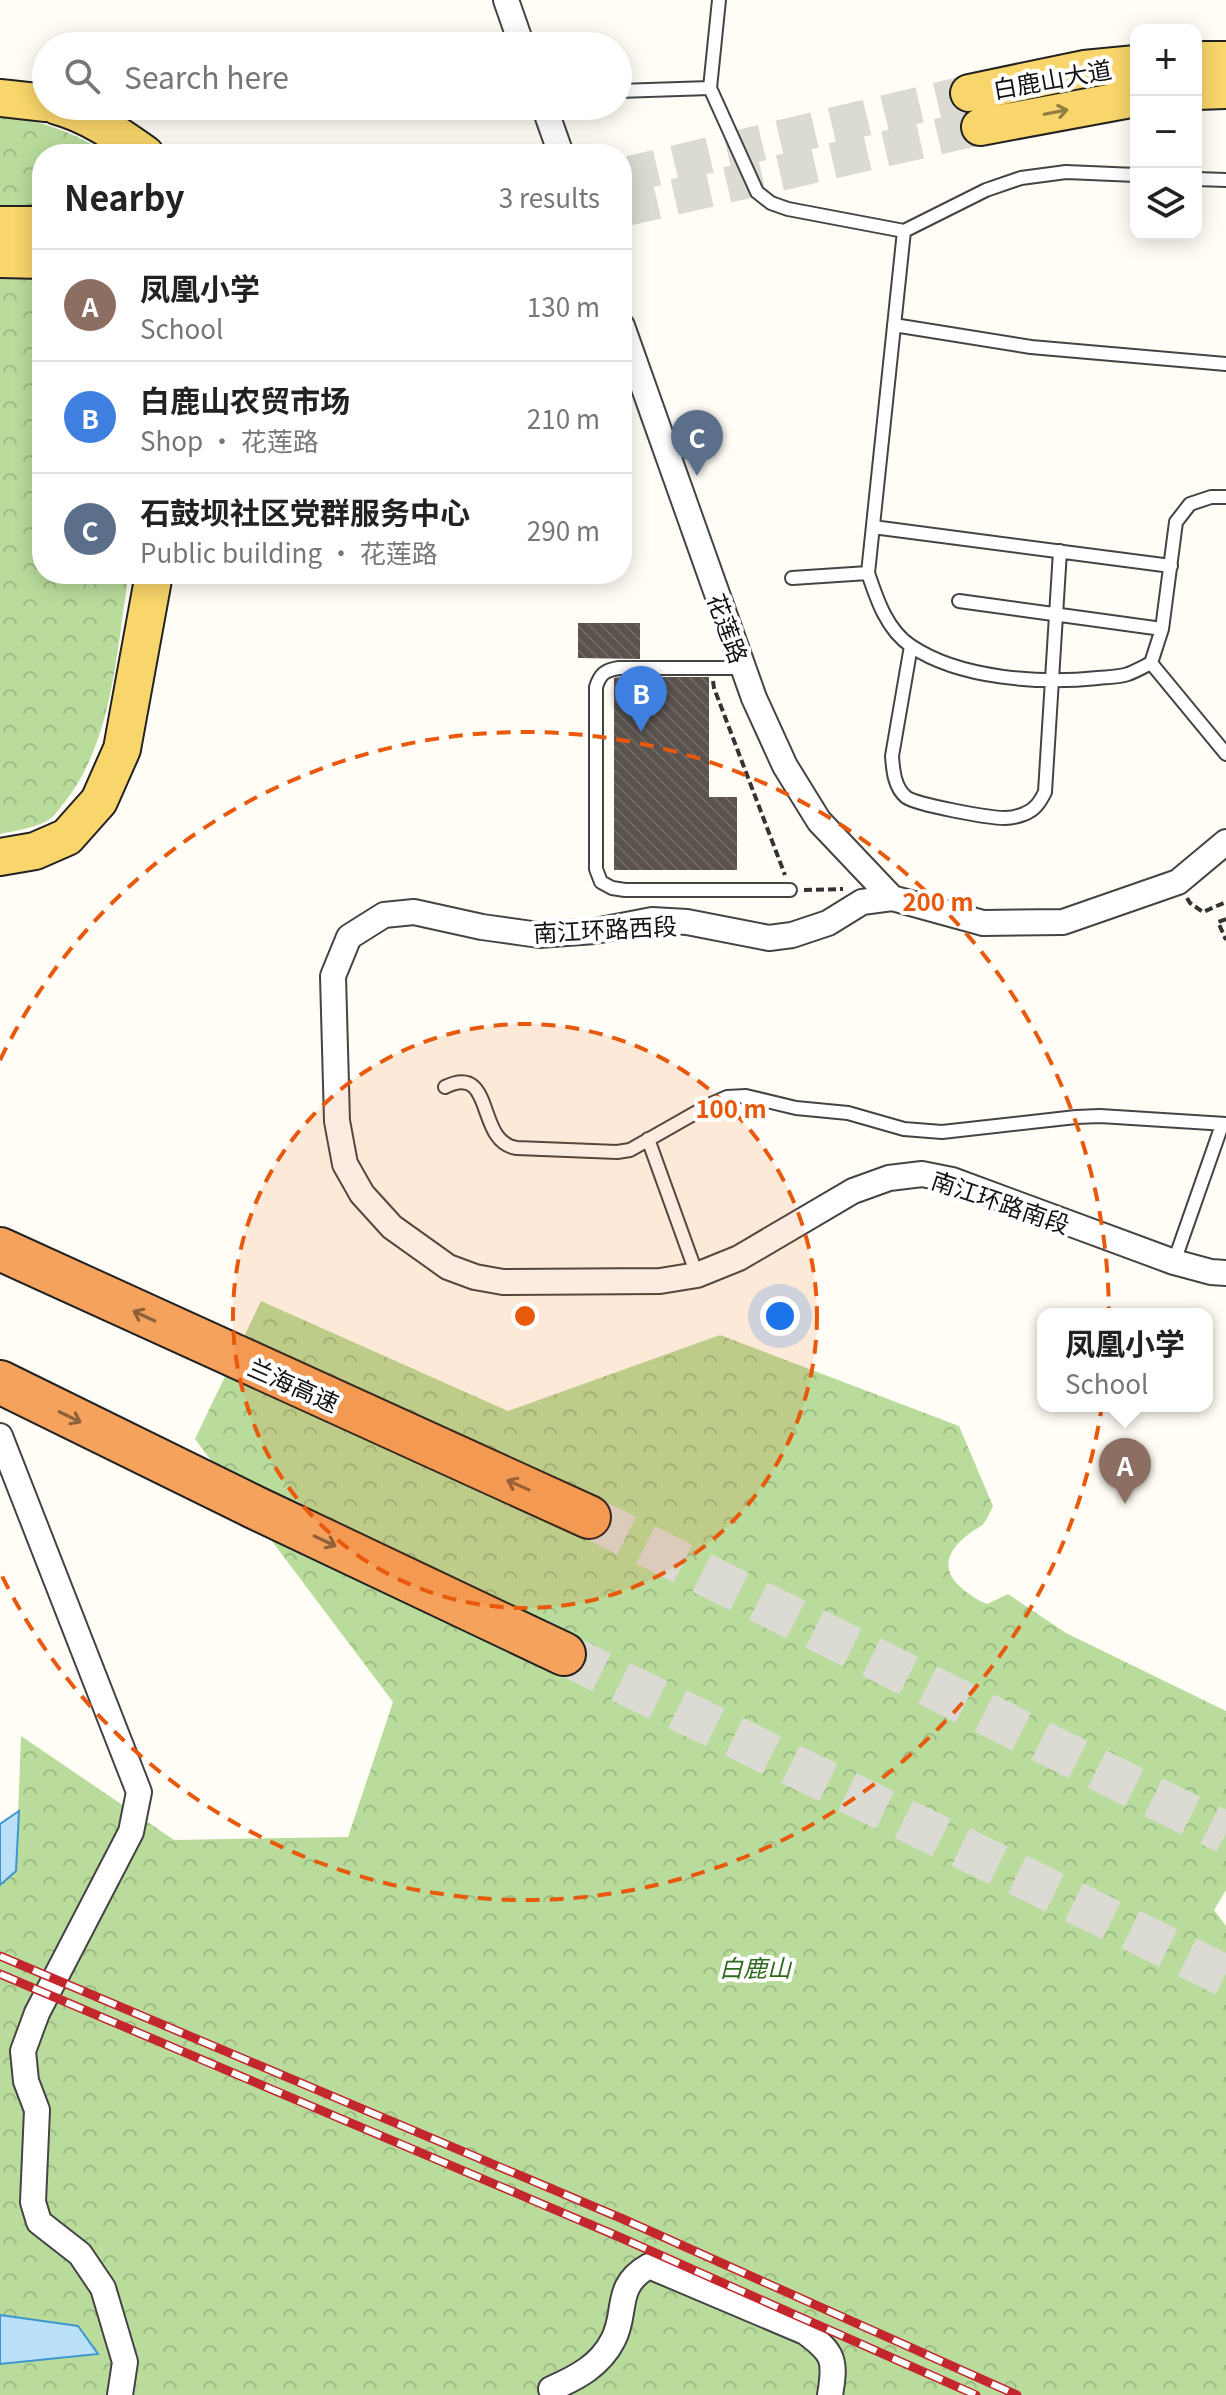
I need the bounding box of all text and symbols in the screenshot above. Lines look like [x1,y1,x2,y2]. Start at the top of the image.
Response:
map controls [1130,24,1202,240]
button: + [1130,24,1202,96]
search box [32,32,632,120]
street label: 白鹿山大道 [990,50,1114,106]
icon: search [60,54,104,98]
text: Search here [124,54,289,98]
button: − [1130,96,1202,168]
one-way arrow [1043,103,1069,118]
button: layers [1130,168,1202,240]
text: Nearby [64,172,184,221]
text: 3 results [499,178,600,215]
text: 凤凰小学 [140,265,260,309]
text: A [82,287,98,324]
text: 130 m [527,287,600,324]
text: School [140,309,223,346]
text: 白鹿山农贸市场 [140,377,350,421]
text: B [81,399,99,436]
text: 210 m [527,399,600,436]
pin: C [671,410,723,476]
text: Shop · 花莲路 [140,421,319,458]
text: 石鼓坝社区党群服务中心 [140,489,470,533]
text: C [81,511,99,548]
text: 290 m [527,511,600,548]
text: Public building · 花莲路 [140,533,438,570]
street label: 花莲路 [700,588,758,668]
pin: B [615,666,667,732]
text: 200 m [902,883,974,918]
street label: 南江环路西段 [532,907,678,949]
text: 100 m [695,1090,767,1125]
street label: 南江环路南段 [927,1161,1075,1241]
your location [760,1296,800,1336]
centre of rings [511,1302,539,1330]
one-way arrow [132,1308,156,1323]
popup [1037,1308,1213,1412]
text: 凤凰小学 [1065,1320,1185,1364]
street label: 兰海高速 [243,1348,345,1420]
text: School [1065,1364,1148,1401]
one-way arrow [58,1410,82,1425]
pin: A [1099,1438,1151,1504]
one-way arrow [506,1477,531,1492]
one-way arrow [312,1534,336,1549]
park label: 白鹿山 [719,1949,793,1984]

